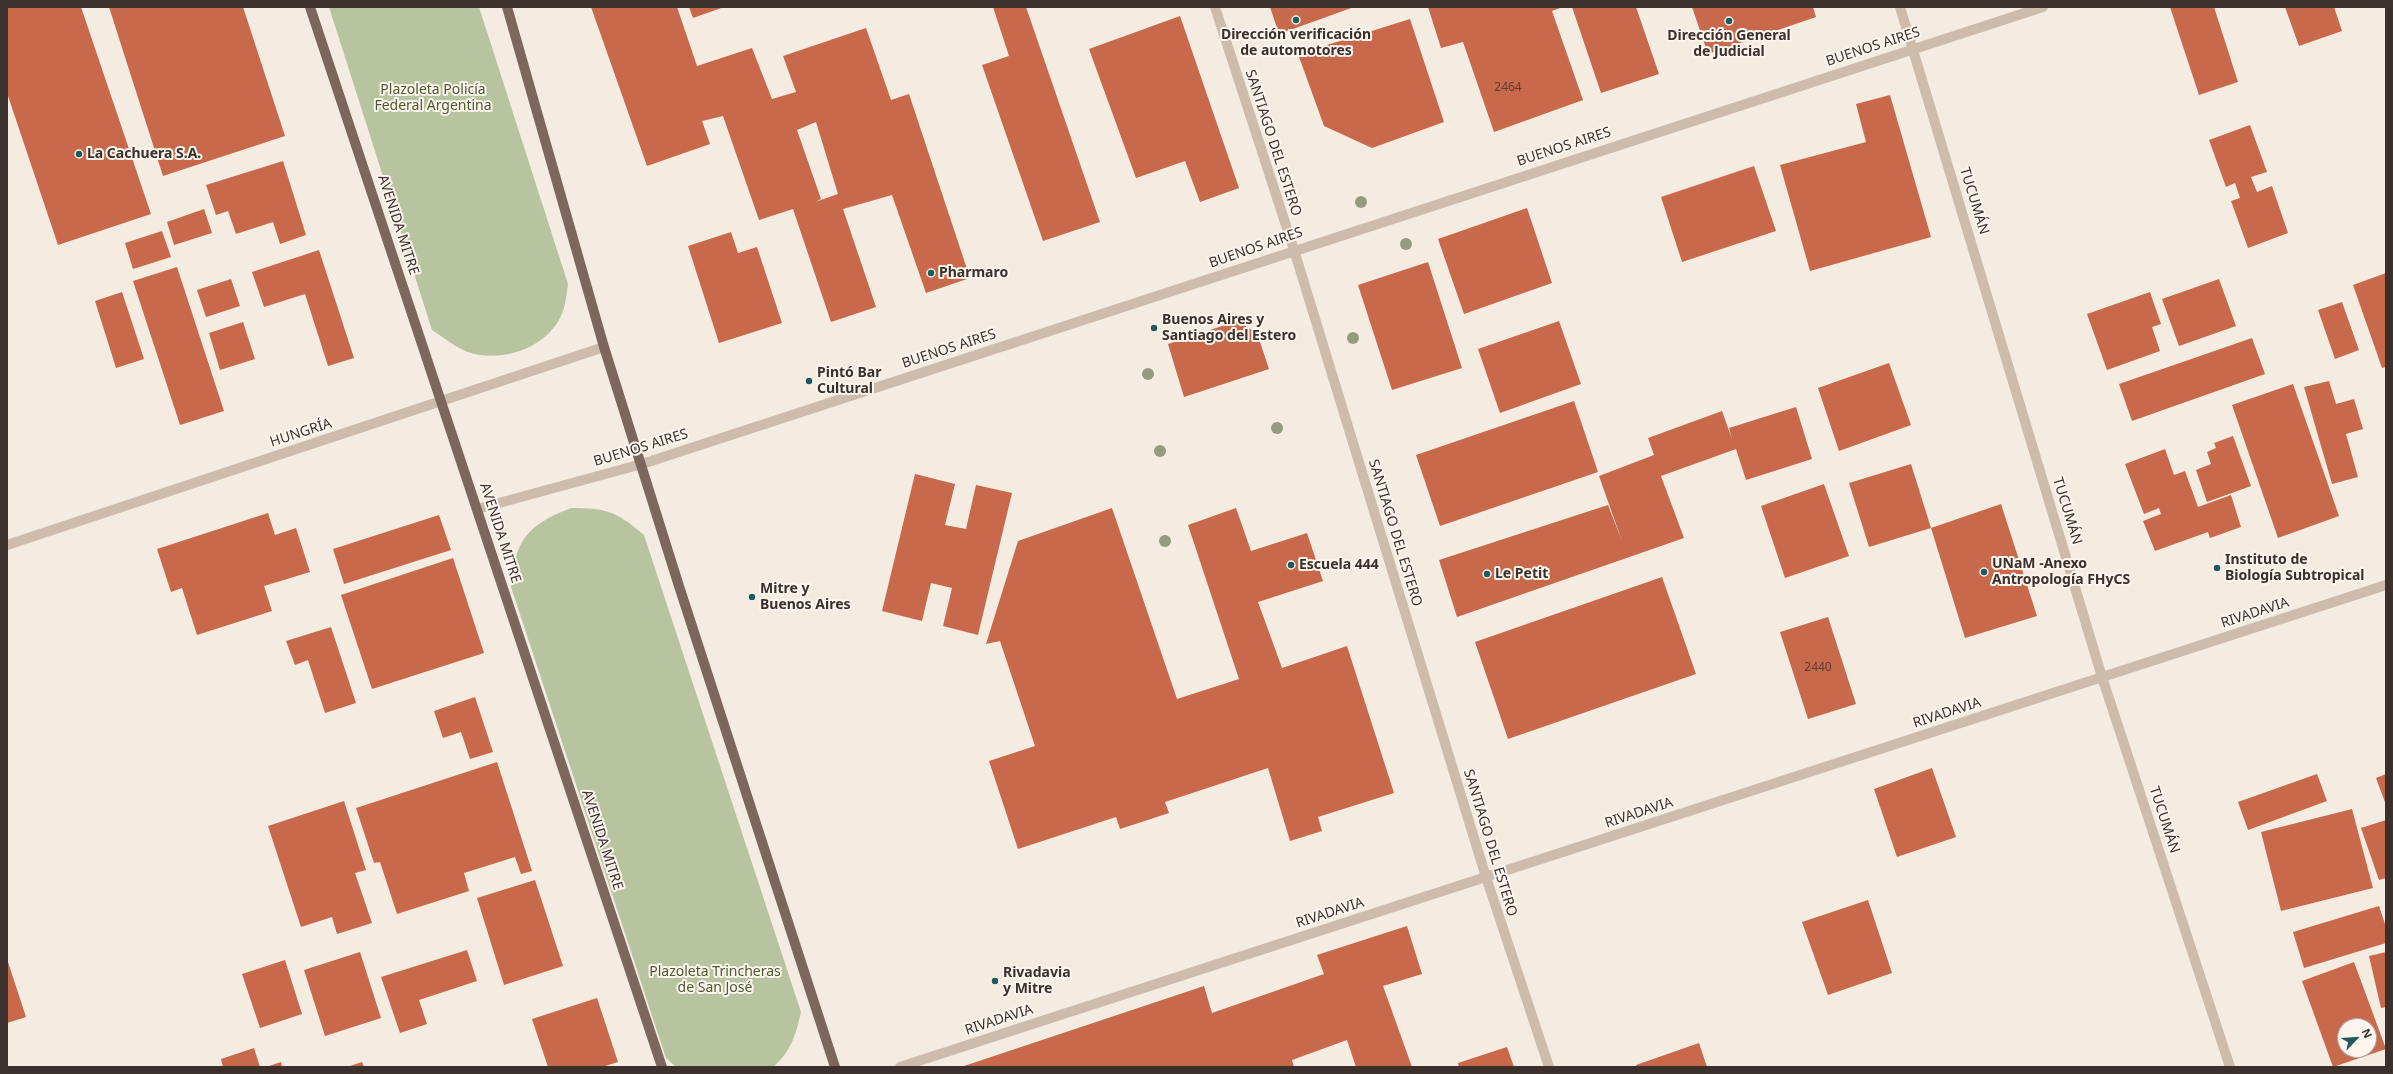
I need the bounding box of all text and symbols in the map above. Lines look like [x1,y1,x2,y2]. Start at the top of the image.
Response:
marker: Dirección verificación de automotores [1291,15,1301,25]
marker: Dirección General de Judicial [1724,16,1734,26]
street label: BUENOS AIRES [1824,24,1922,70]
place label: Dirección verificación de automotores [1221,27,1371,60]
place label: Dirección General de Judicial [1667,28,1791,60]
street label: SANTIAGO DEL ESTERO [1241,68,1305,218]
house number: 2464 [1494,81,1522,95]
park label: Plazoleta Policía Federal Argentina [374,82,492,114]
street label: BUENOS AIRES [1515,124,1613,170]
place label: La Cachuera S.A. [87,146,201,162]
marker: La Cachuera S.A. [74,149,84,159]
street label: TUCUMÁN [1956,165,1992,237]
street label: AVENIDA MITRE [374,173,422,277]
street label: BUENOS AIRES [1207,224,1305,272]
place label: Pharmaro [939,265,1008,281]
marker: Pharmaro [926,268,936,278]
place label: Buenos Aires y Santiago del Estero [1162,312,1296,344]
marker: Buenos Aires y Santiago del Estero [1149,323,1159,333]
street label: BUENOS AIRES [900,326,998,372]
place label: Pintó Bar Cultural [817,365,881,398]
marker: Pintó Bar Cultural [804,376,814,386]
street label: HUNGRÍA [268,415,334,451]
street label: BUENOS AIRES [592,426,690,470]
street label: SANTIAGO DEL ESTERO [1365,457,1425,609]
street label: TUCUMÁN [2049,475,2085,547]
street label: AVENIDA MITRE [476,481,524,585]
place label: Instituto de Biología Subtropical [2225,552,2365,584]
place label: UNaM -Anexo Antropología FHyCS [1992,556,2130,588]
place label: Escuela 444 [1299,557,1379,573]
marker: Escuela 444 [1286,560,1296,570]
marker: Instituto de Biología Subtropical [2212,563,2222,573]
place label: Le Petit [1495,566,1548,582]
marker: UNaM -Anexo Antropología FHyCS [1979,567,1989,577]
marker: Le Petit [1482,569,1492,579]
place label: Mitre y Buenos Aires [760,581,851,614]
marker: Mitre y Buenos Aires [747,592,757,602]
street label: RIVADAVIA [2219,594,2291,632]
house number: 2440 [1804,661,1832,675]
street label: RIVADAVIA [1911,694,1983,732]
street label: SANTIAGO DEL ESTERO [1460,767,1520,919]
street label: TUCUMÁN [2145,784,2183,856]
street label: AVENIDA MITRE [578,788,626,892]
street label: RIVADAVIA [1603,794,1675,832]
street label: RIVADAVIA [1294,894,1366,932]
park label: Plazoleta Trincheras de San José [649,964,781,996]
place label: Rivadavia y Mitre [1003,965,1071,998]
marker: Rivadavia y Mitre [990,976,1000,986]
street label: RIVADAVIA [963,1001,1035,1039]
north arrow [2337,1018,2377,1058]
text: N [2359,1026,2376,1040]

